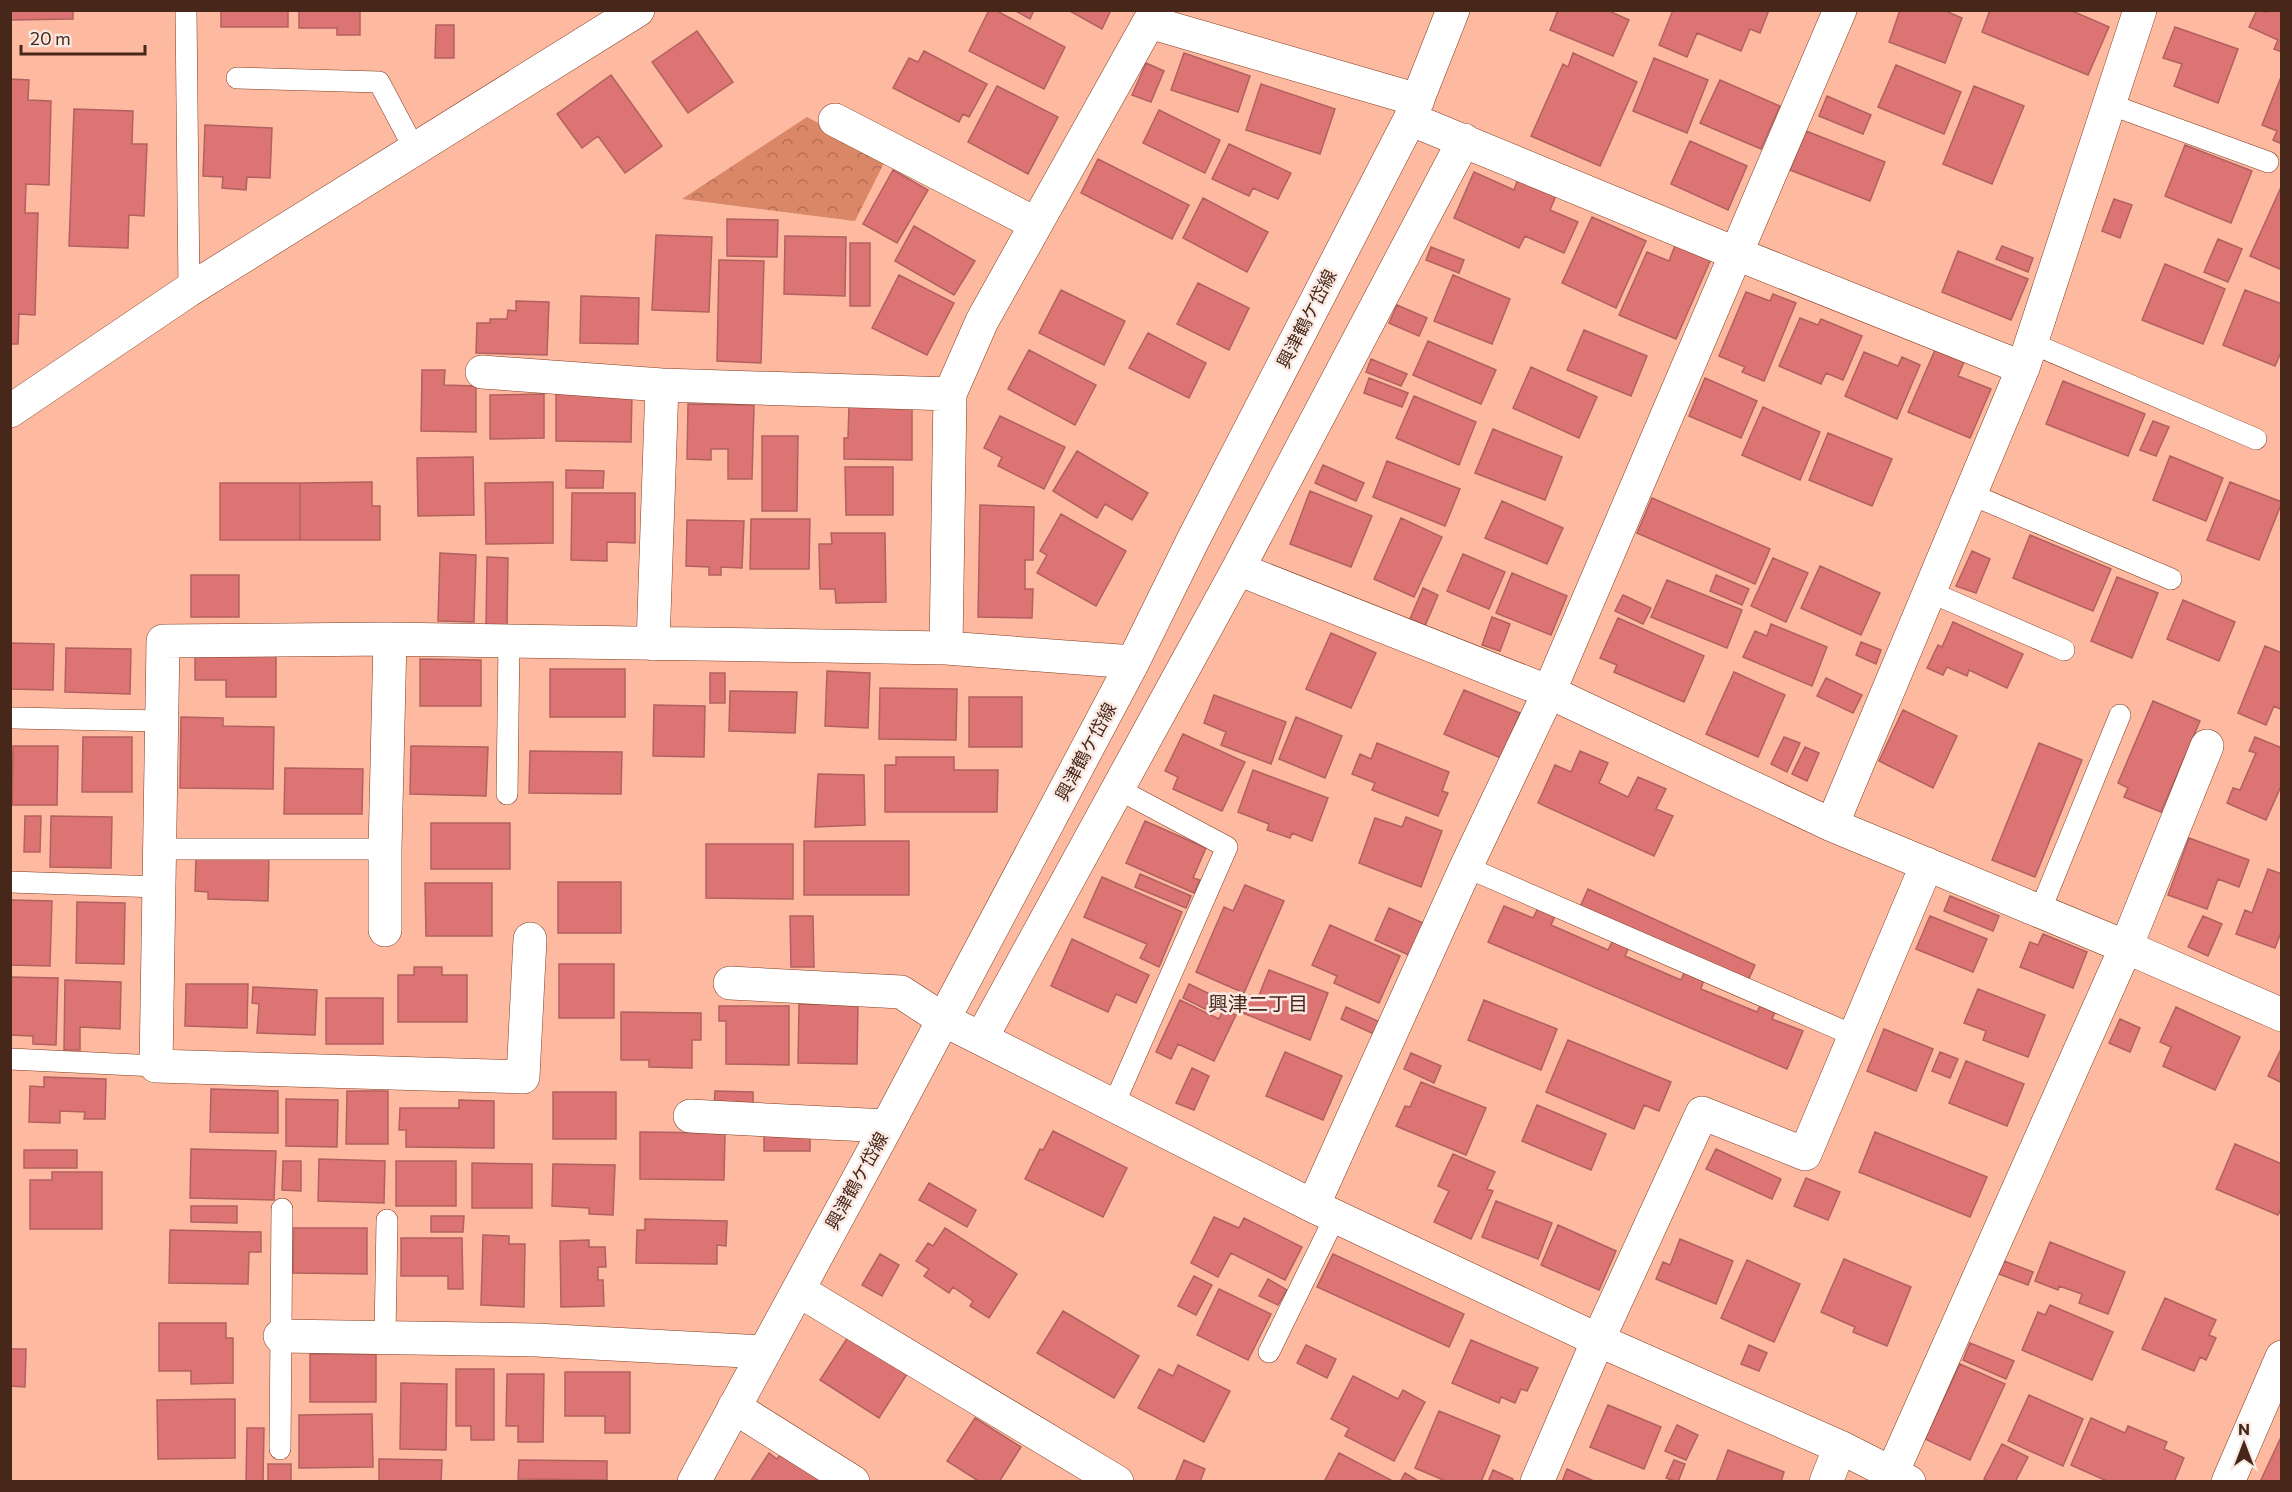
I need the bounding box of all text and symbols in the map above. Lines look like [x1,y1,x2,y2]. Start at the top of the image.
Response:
scale bar [21,18,146,56]
text: 20 m [30,27,71,49]
street label: 興津鶴ケ岱線 [1272,265,1340,372]
street label: 興津鶴ケ岱線 [1050,699,1120,804]
district label: 興津二丁目 [1208,991,1308,1015]
street label: 興津鶴ケ岱線 [820,1128,892,1233]
north arrow [2214,1414,2274,1474]
text: N [2238,1419,2250,1438]

